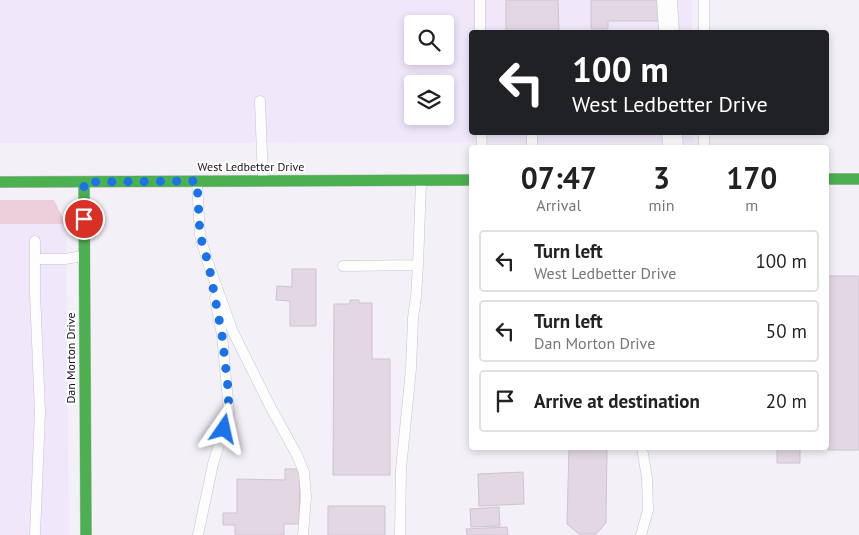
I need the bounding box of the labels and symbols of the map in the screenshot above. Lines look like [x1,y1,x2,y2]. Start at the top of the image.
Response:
street label: West Ledbetter Drive [198,159,304,174]
pin [63,198,105,240]
street label: Dan Morton Drive [63,313,78,403]
position arrow [197,402,249,454]

